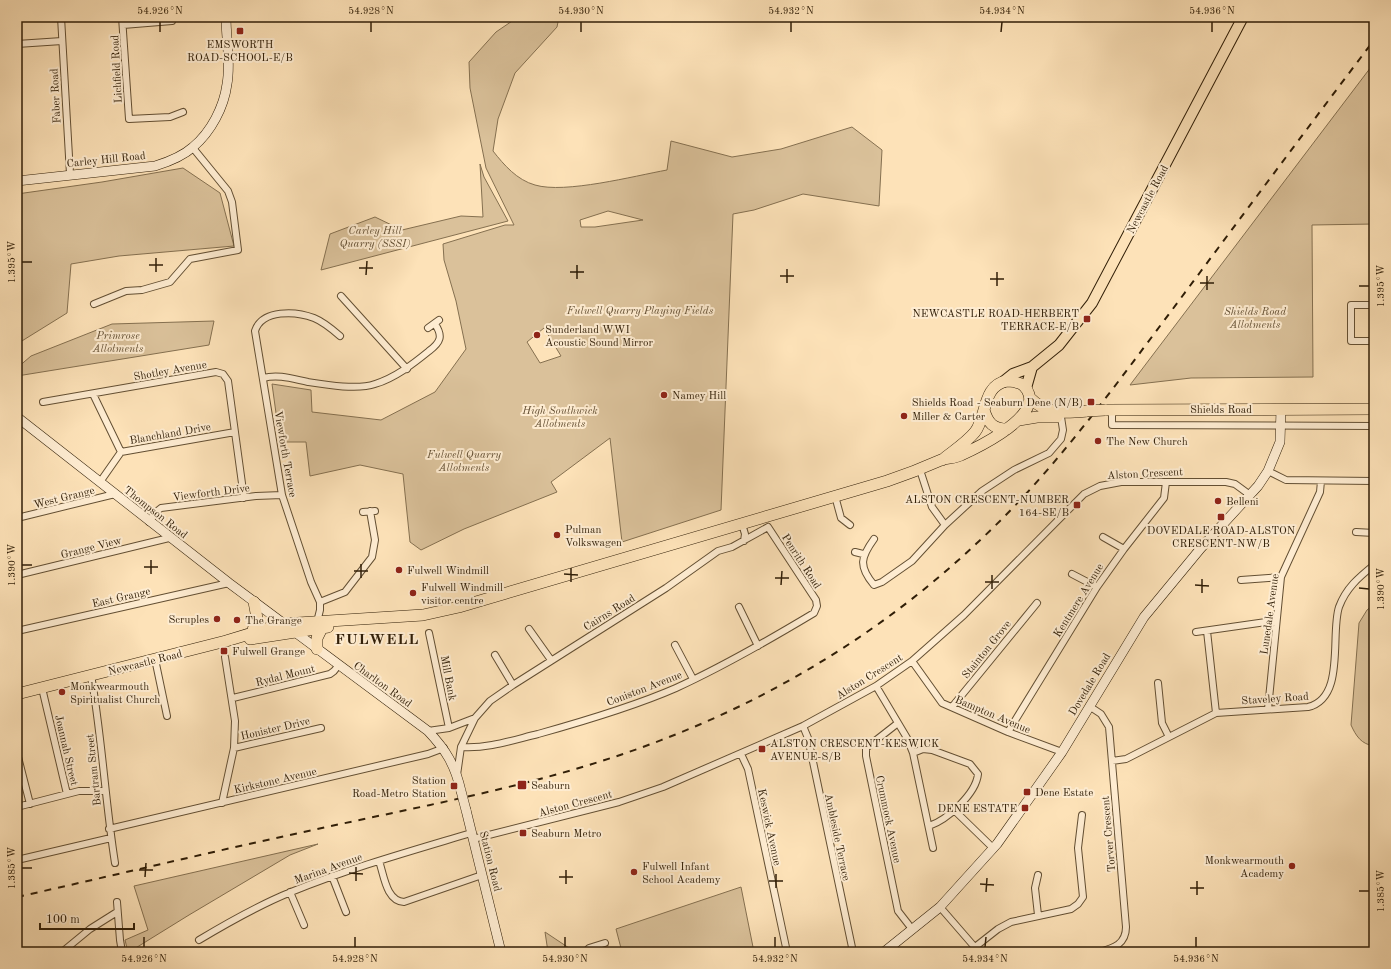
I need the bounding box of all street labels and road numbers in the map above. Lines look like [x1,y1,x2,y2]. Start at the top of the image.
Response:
street label: Lichfield Road [110,34,125,103]
street label: Faber Road [50,68,63,124]
street label: Carley Hill Road [66,151,146,170]
street label: Newcastle Road [1126,163,1171,236]
street label: Shotley Avenue [133,360,208,383]
street label: Shields Road [1190,405,1252,416]
street label: Viewforth Terrace [272,410,298,498]
street label: Blanchland Drive [129,422,212,447]
street label: Alston Crescent [1107,467,1183,482]
street label: Viewforth Drive [172,483,250,504]
street label: Thompson Road [121,485,189,542]
street label: West Grange [33,486,96,511]
street label: Penrith Road [779,532,823,591]
street label: Grange View [60,535,123,561]
street label: Kentmere Avenue [1052,562,1106,640]
street label: Lunedale Avenue [1259,573,1282,655]
street label: East Grange [91,586,152,611]
street label: Cairns Road [582,593,638,633]
street label: Stainton Grove [961,619,1014,681]
street label: Newcastle Road [107,649,184,678]
street label: Dovedale Road [1067,651,1113,718]
street label: Alston Crescent [835,652,905,702]
street label: Mill Bank [438,655,457,702]
street label: Charlton Road [351,660,414,710]
street label: Rydal Mount [255,664,316,689]
street label: Coniston Avenue [605,670,684,709]
street label: Staveley Road [1241,692,1309,707]
street label: Bampton Avenue [953,695,1032,736]
street label: Joannah Street [52,714,79,787]
street label: Honister Drive [240,716,311,743]
street label: Bartram Street [85,733,104,806]
street label: Kirkstone Avenue [233,767,318,796]
street label: Crummock Avenue [873,775,902,864]
street label: Keswick Avenue [755,788,782,867]
street label: Alston Crescent [537,789,614,820]
street label: Ambleside Terrace [822,793,851,882]
street label: Torver Crescent [1101,795,1118,872]
street label: Station Road [477,830,502,893]
street label: Marina Avenue [293,852,364,887]

